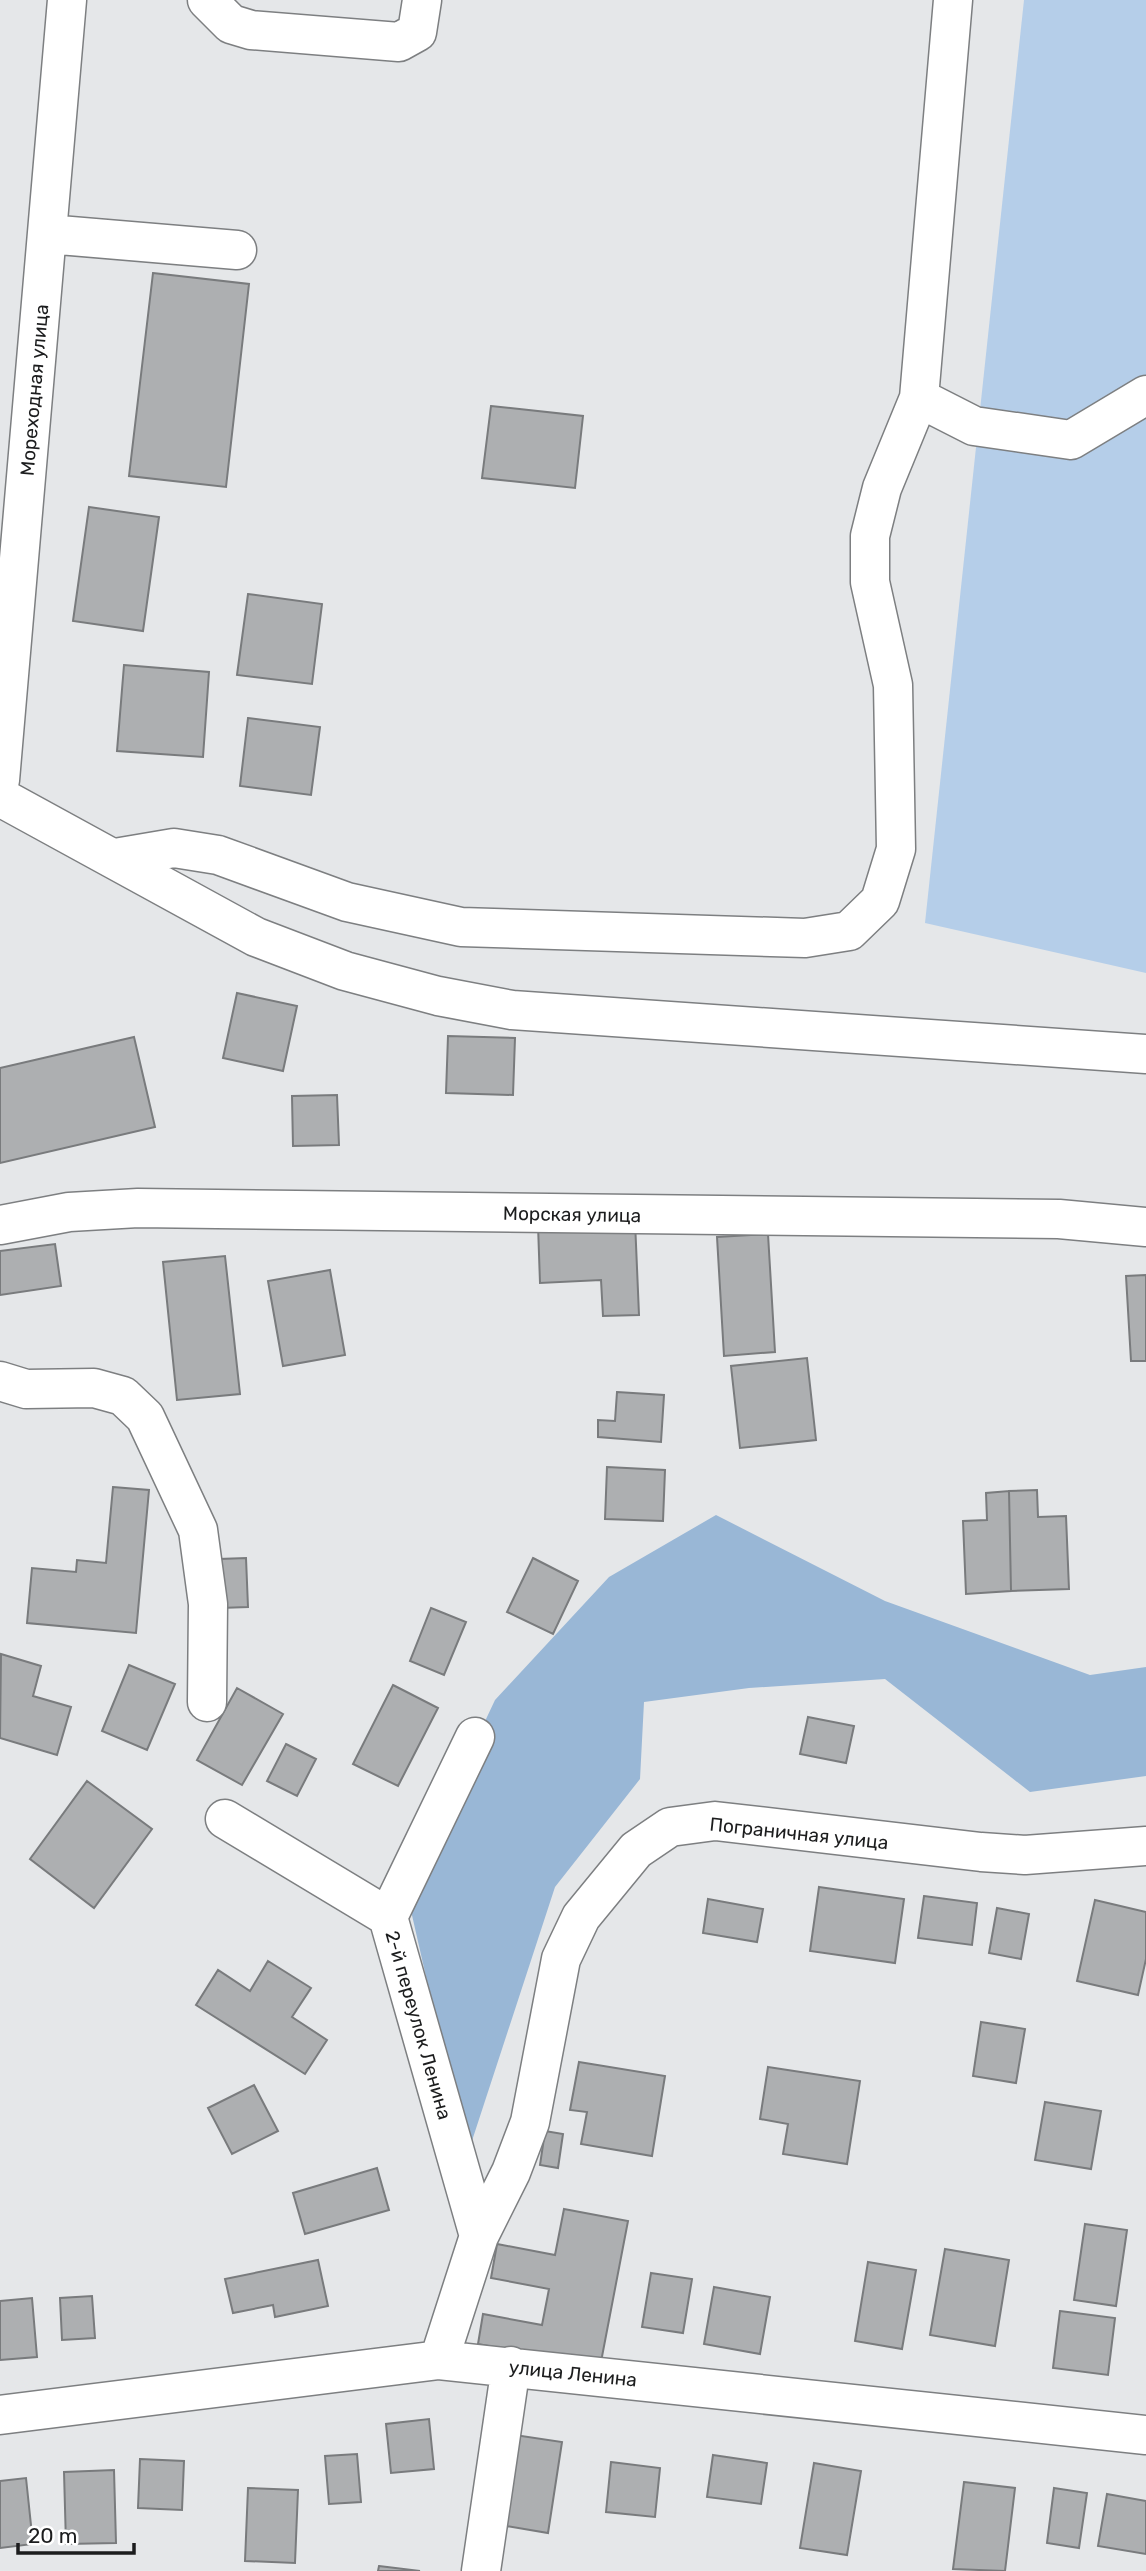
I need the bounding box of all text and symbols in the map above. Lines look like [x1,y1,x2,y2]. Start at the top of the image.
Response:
street label: Мореходная улица [16,303,53,477]
street label: Морская улица [503,1202,641,1227]
street label: Пограничная улица [708,1813,890,1854]
street label: 2-й переулок Ленина [381,1928,457,2122]
street label: улица Ленина [508,2355,638,2392]
scale bar [18,2512,133,2556]
text: 20 m [28,2523,77,2548]

